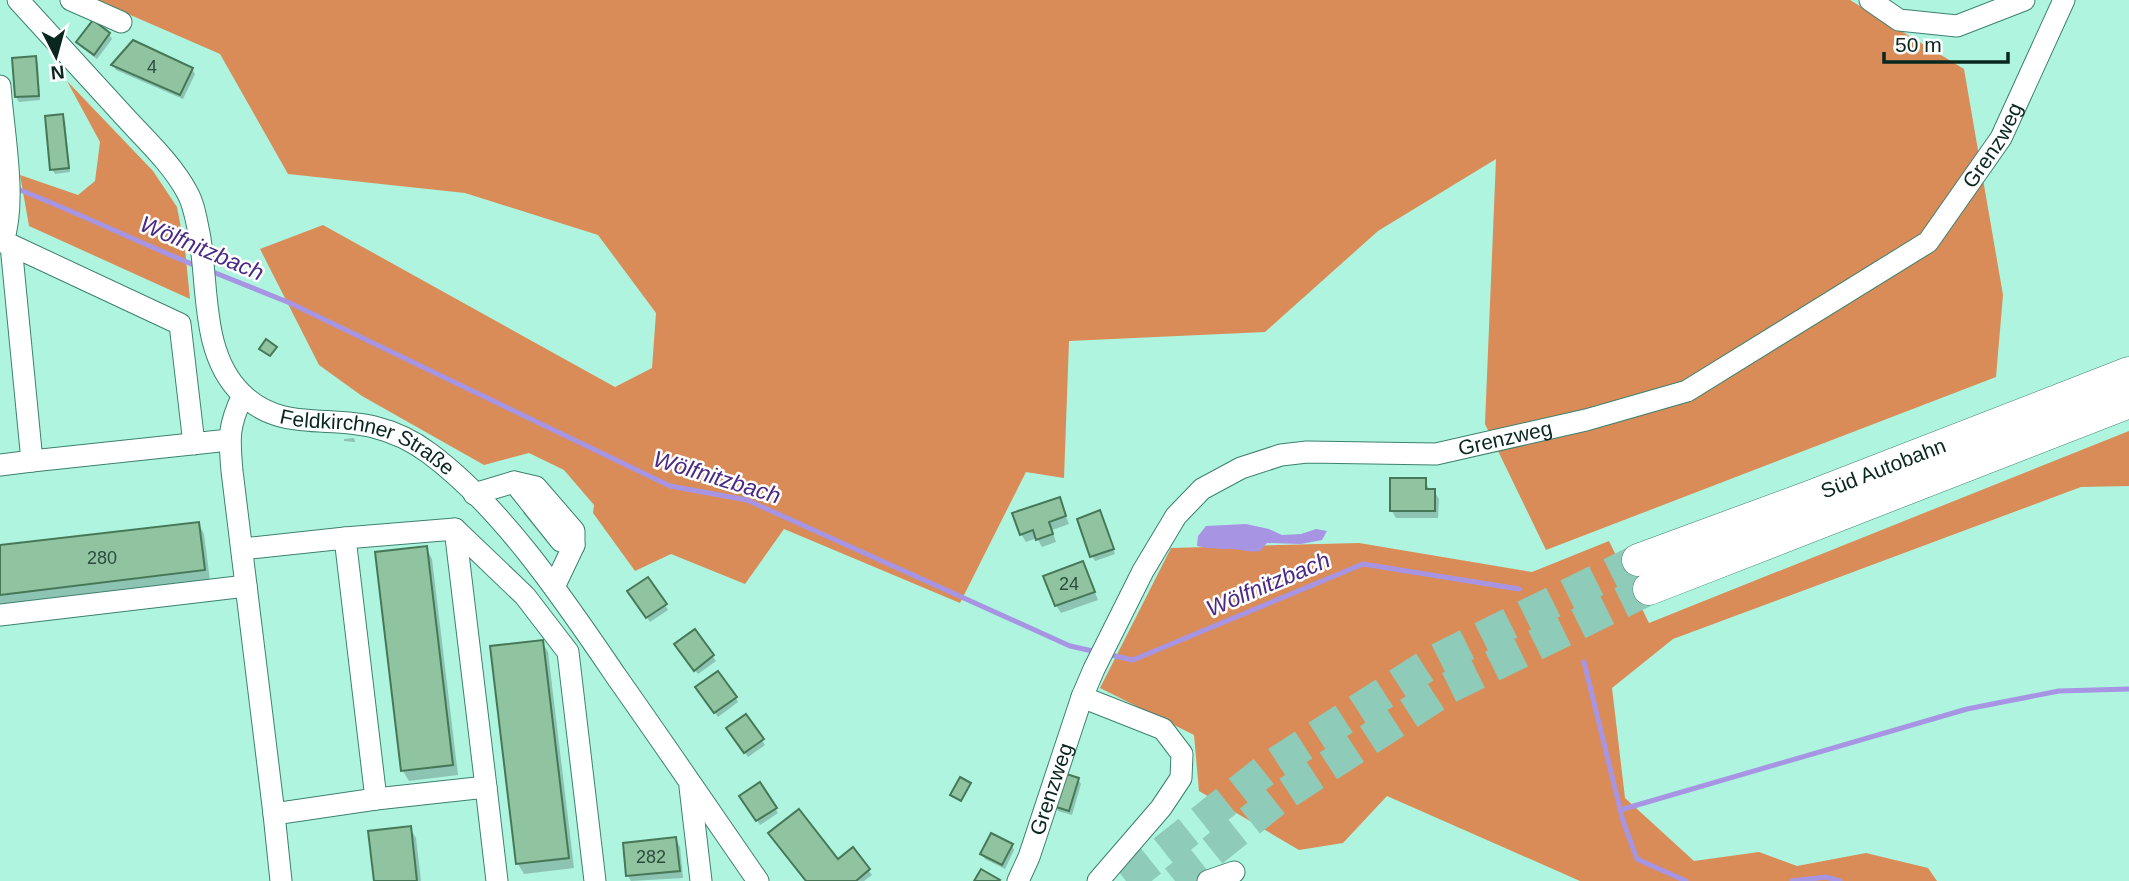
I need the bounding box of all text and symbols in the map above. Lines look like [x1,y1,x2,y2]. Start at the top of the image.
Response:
north arrow [21,21,91,91]
scale bar [1884,21,2008,65]
text: 50 m [1895,33,1942,56]
house number: 4 [147,57,157,77]
text: N [50,61,66,84]
street label: Grenzweg [1958,99,2027,192]
water label: Wölfnitzbach [136,210,268,286]
street label: Feldkirchner Straße [278,404,459,479]
street label: Grenzweg [1456,416,1554,460]
street label: Süd Autobahn [1818,433,1949,502]
water label: Wölfnitzbach [650,445,784,509]
water label: Wölfnitzbach [1202,546,1334,622]
house number: 280 [87,548,117,568]
house number: 24 [1059,574,1079,594]
street label: Grenzweg [1025,740,1077,838]
house number: 282 [636,847,666,867]

